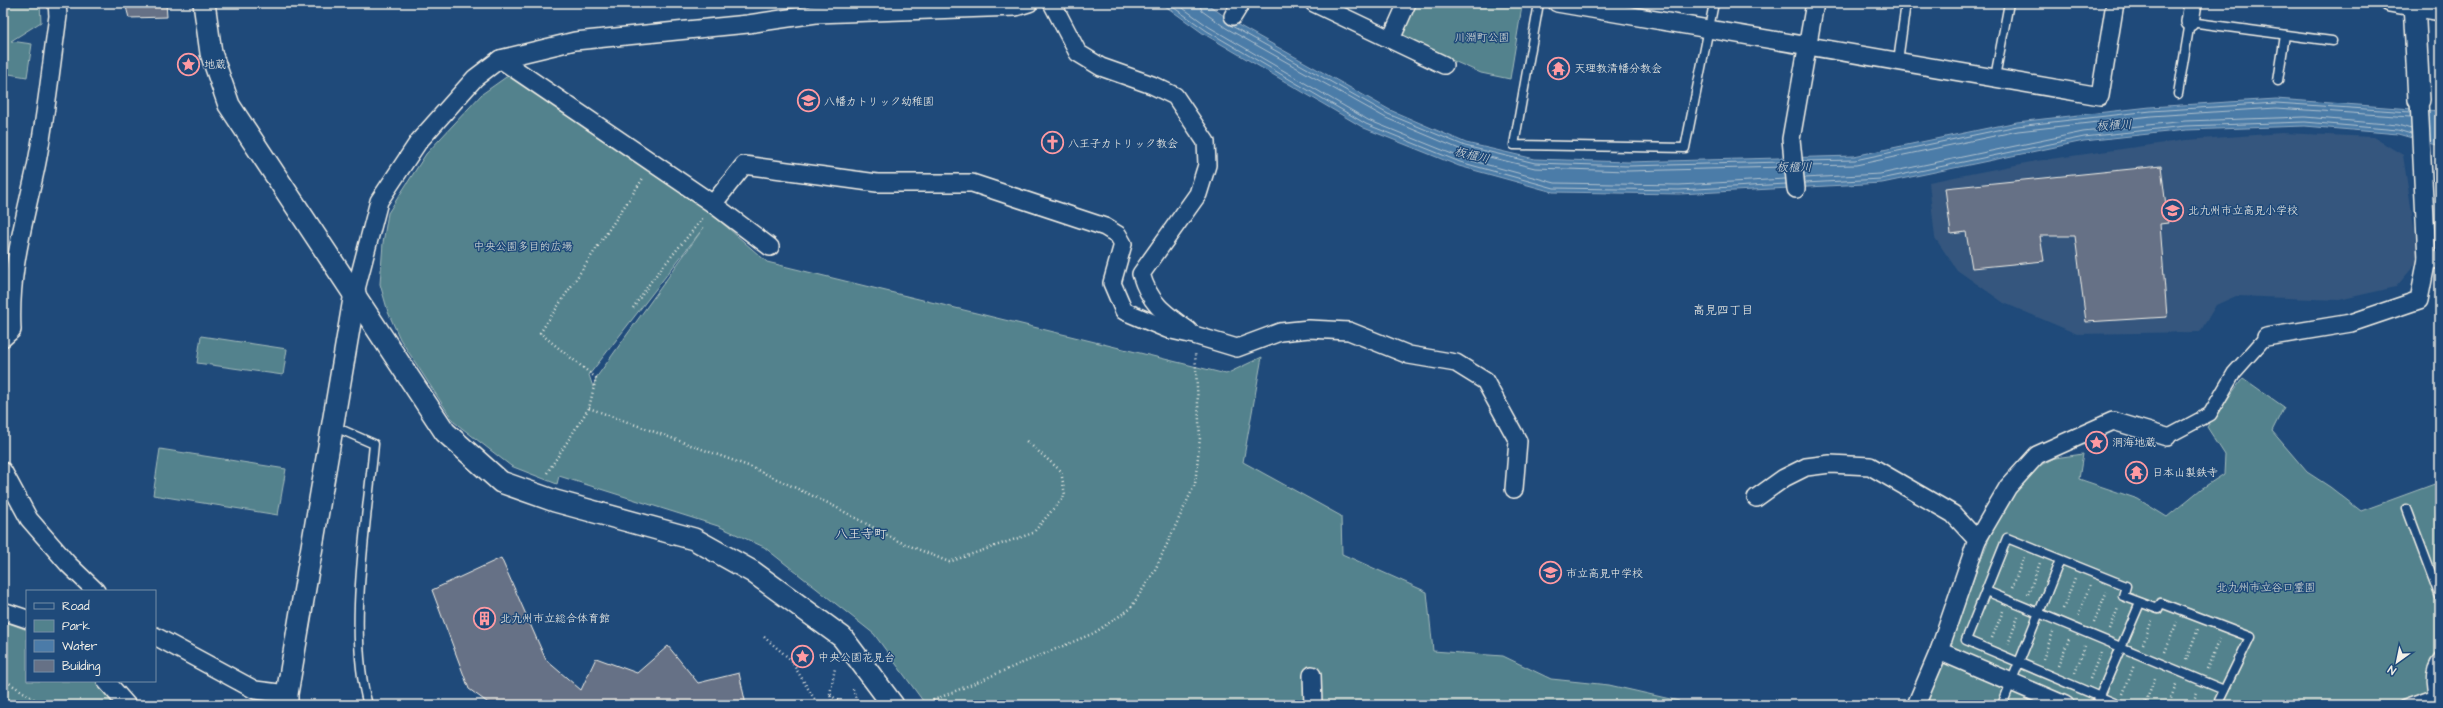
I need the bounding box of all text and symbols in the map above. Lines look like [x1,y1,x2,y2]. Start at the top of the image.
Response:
park label: 川淵町公園 [1455,30,1510,45]
place icon: 地蔵 [176,51,202,77]
temple icon: 天理教清幡分教会 [1545,55,1571,81]
place label: 地蔵 [204,57,226,72]
place label: 天理教清幡分教会 [1574,61,1662,76]
school or university icon: 八幡カトリック幼稚園 [795,88,821,114]
place label: 八幡カトリック幼稚園 [824,94,934,109]
water label: 板櫃川 [2096,116,2132,135]
church icon: 八王子カトリック教会 [1039,130,1065,156]
place label: 八王子カトリック教会 [1068,136,1178,151]
water label: 板櫃川 [1452,143,1491,168]
water label: 板櫃川 [1776,159,1812,176]
school or university icon: 北九州市立高見小学校 [2159,197,2185,223]
place label: 北九州市立高見小学校 [2188,203,2298,218]
park label: 中央公園多目的広場 [474,239,573,254]
district label: 高見四丁目 [1693,302,1753,319]
place icon: 洞海地蔵 [2083,429,2109,455]
place label: 洞海地蔵 [2112,435,2156,450]
temple icon: 日本山製鉄寺 [2123,459,2149,485]
place label: 日本山製鉄寺 [2152,465,2218,480]
district label: 八王寺町 [835,525,887,543]
school or university icon: 市立高見中学校 [1537,560,1563,586]
place label: 市立高見中学校 [1566,566,1643,581]
park label: 北九州市立谷口霊園 [2217,580,2316,595]
legend [26,590,156,682]
text: Road [62,598,90,615]
building icon: 北九州市立総合体育館 [472,605,498,631]
place label: 北九州市立総合体育館 [500,611,610,626]
text: Park [62,618,90,635]
text: Water [62,638,98,655]
north arrow [2377,642,2417,682]
place icon: 中央公園花見台 [790,644,816,670]
place label: 中央公園花見台 [818,650,895,665]
text: Building [62,658,100,676]
text: N [2385,662,2399,678]

